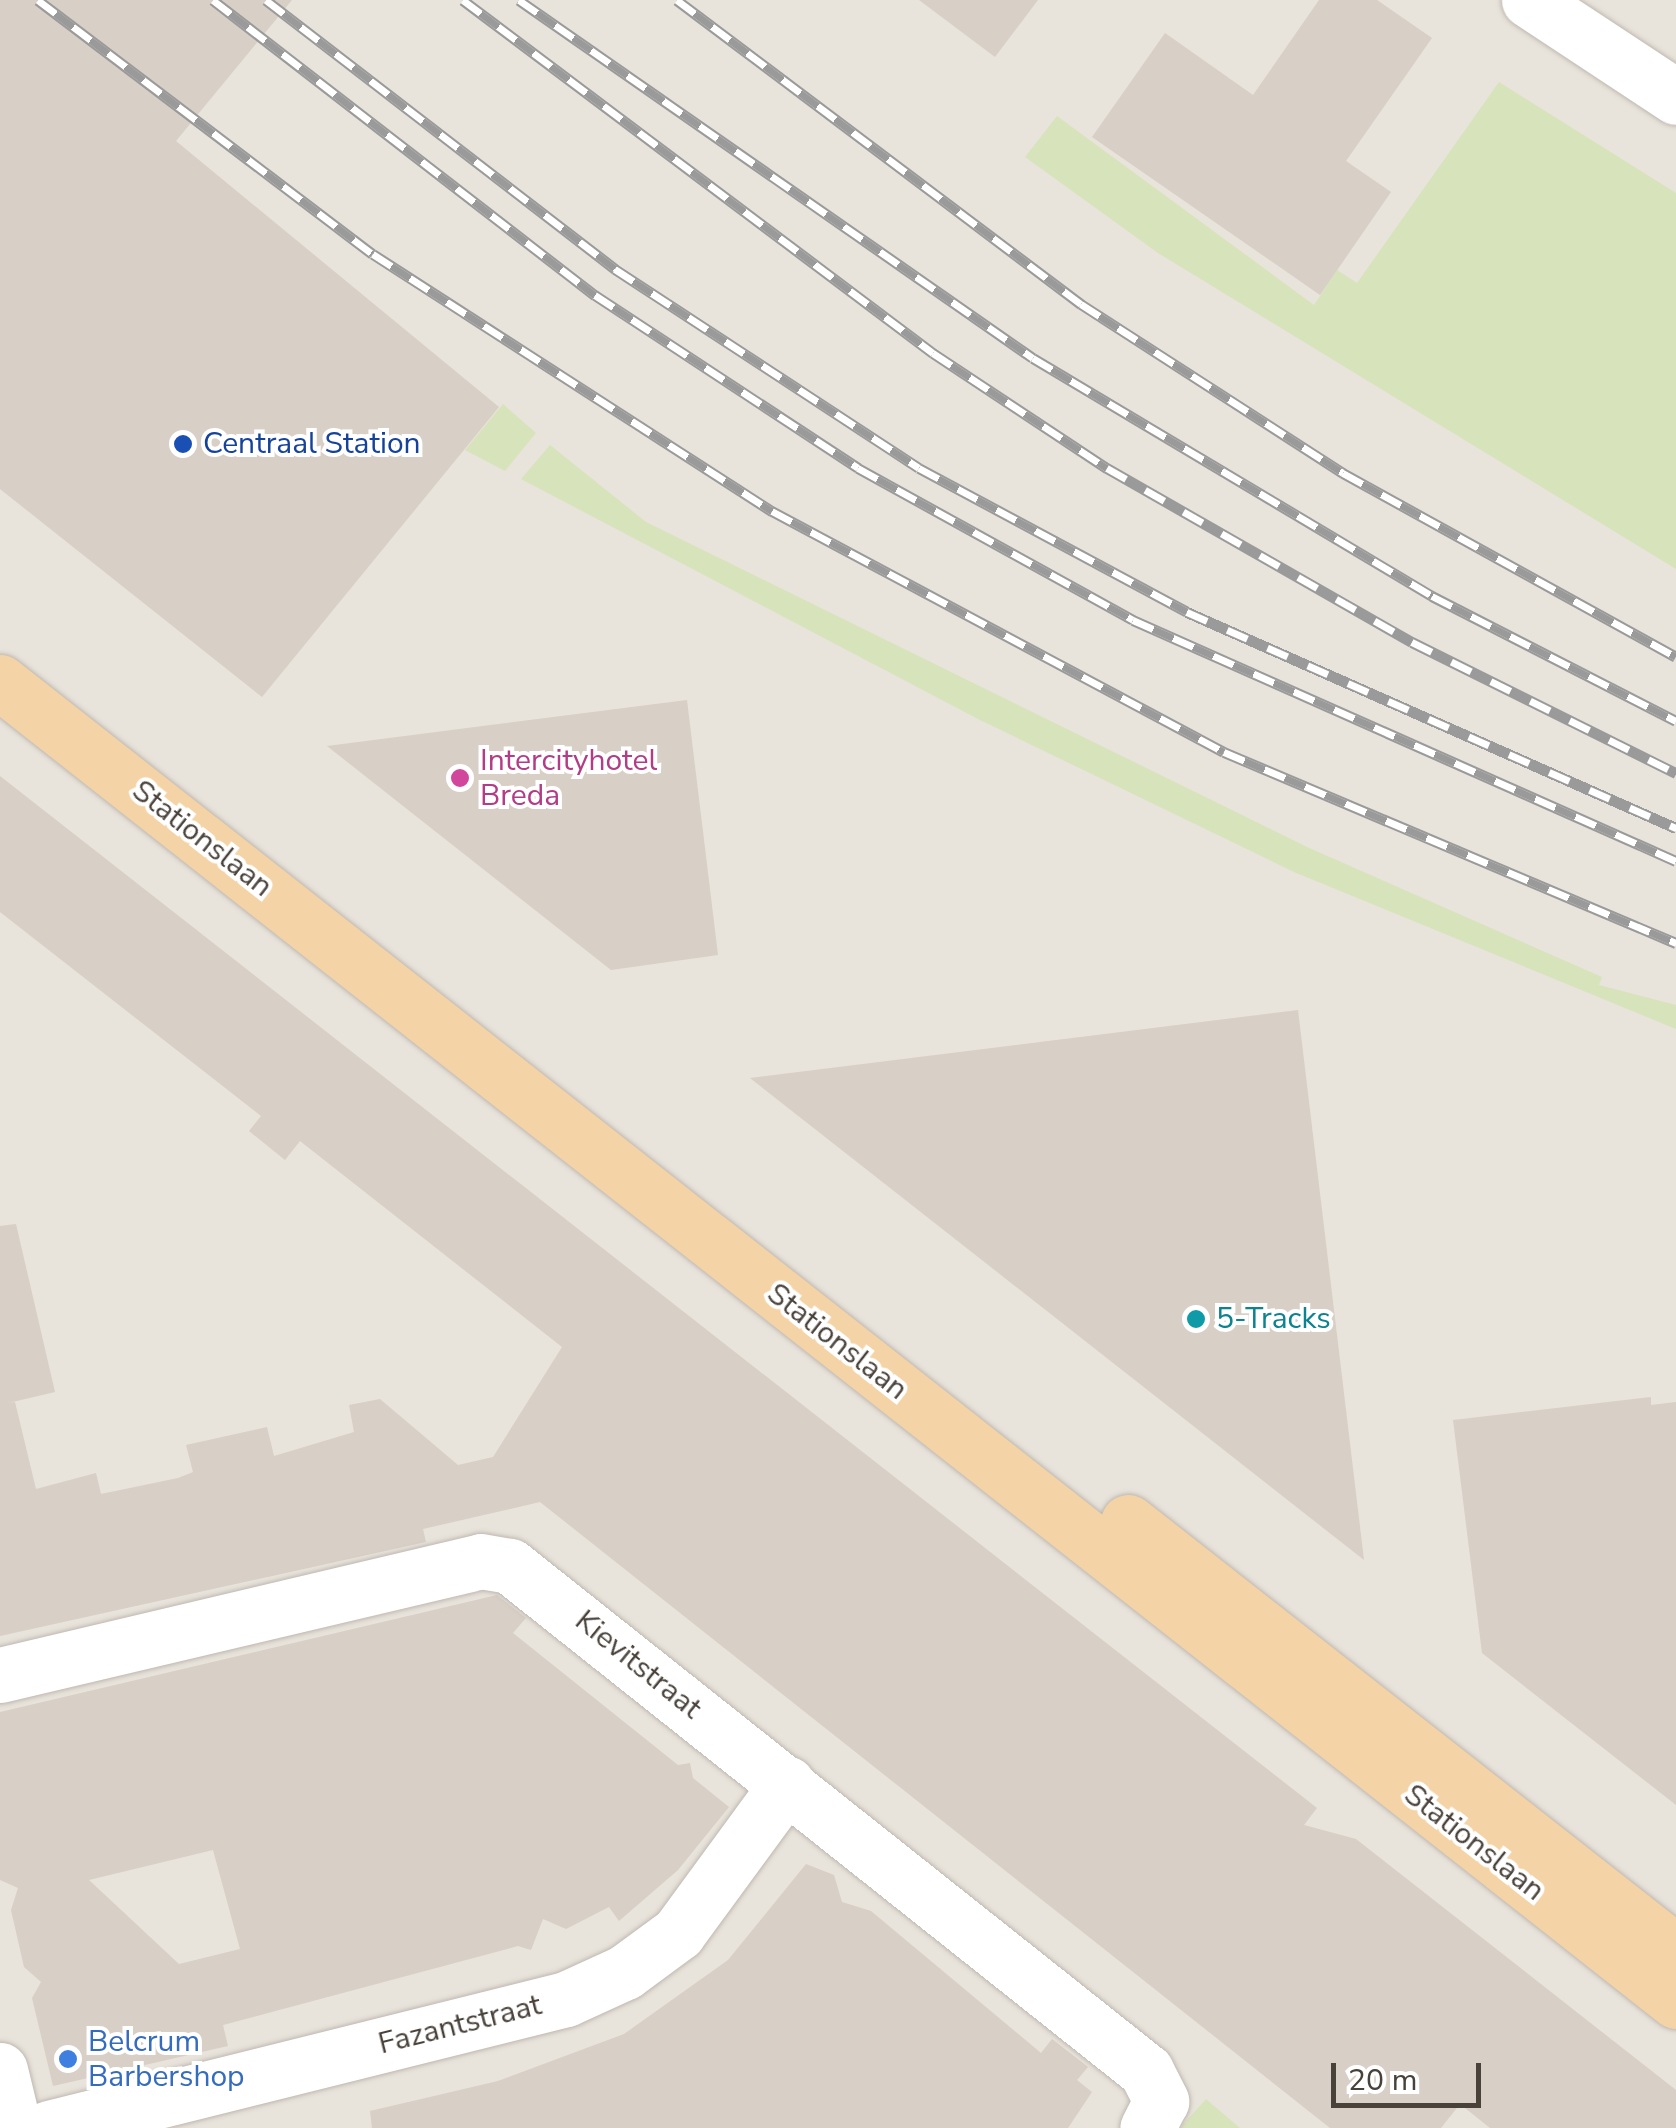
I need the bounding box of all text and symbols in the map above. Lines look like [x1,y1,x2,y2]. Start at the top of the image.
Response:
place label: Centraal Station [203,426,421,462]
marker: Centraal Station [172,433,194,455]
place label: Intercityhotel Breda [480,743,657,814]
marker: Intercityhotel Breda [449,767,471,789]
street label: Stationslaan [125,773,279,905]
street label: Stationslaan [760,1276,914,1408]
place label: 5-Tracks [1216,1301,1331,1337]
marker: 5-Tracks [1185,1308,1207,1330]
street label: Kievitstraat [568,1603,708,1727]
street label: Stationslaan [1397,1777,1551,1909]
street label: Fazantstraat [375,1987,545,2063]
place label: Belcrum Barbershop [88,2024,245,2094]
scale bar [1336,2043,1486,2105]
marker: Belcrum Barbershop [57,2048,79,2070]
text: 20 m [1348,2060,1417,2101]

